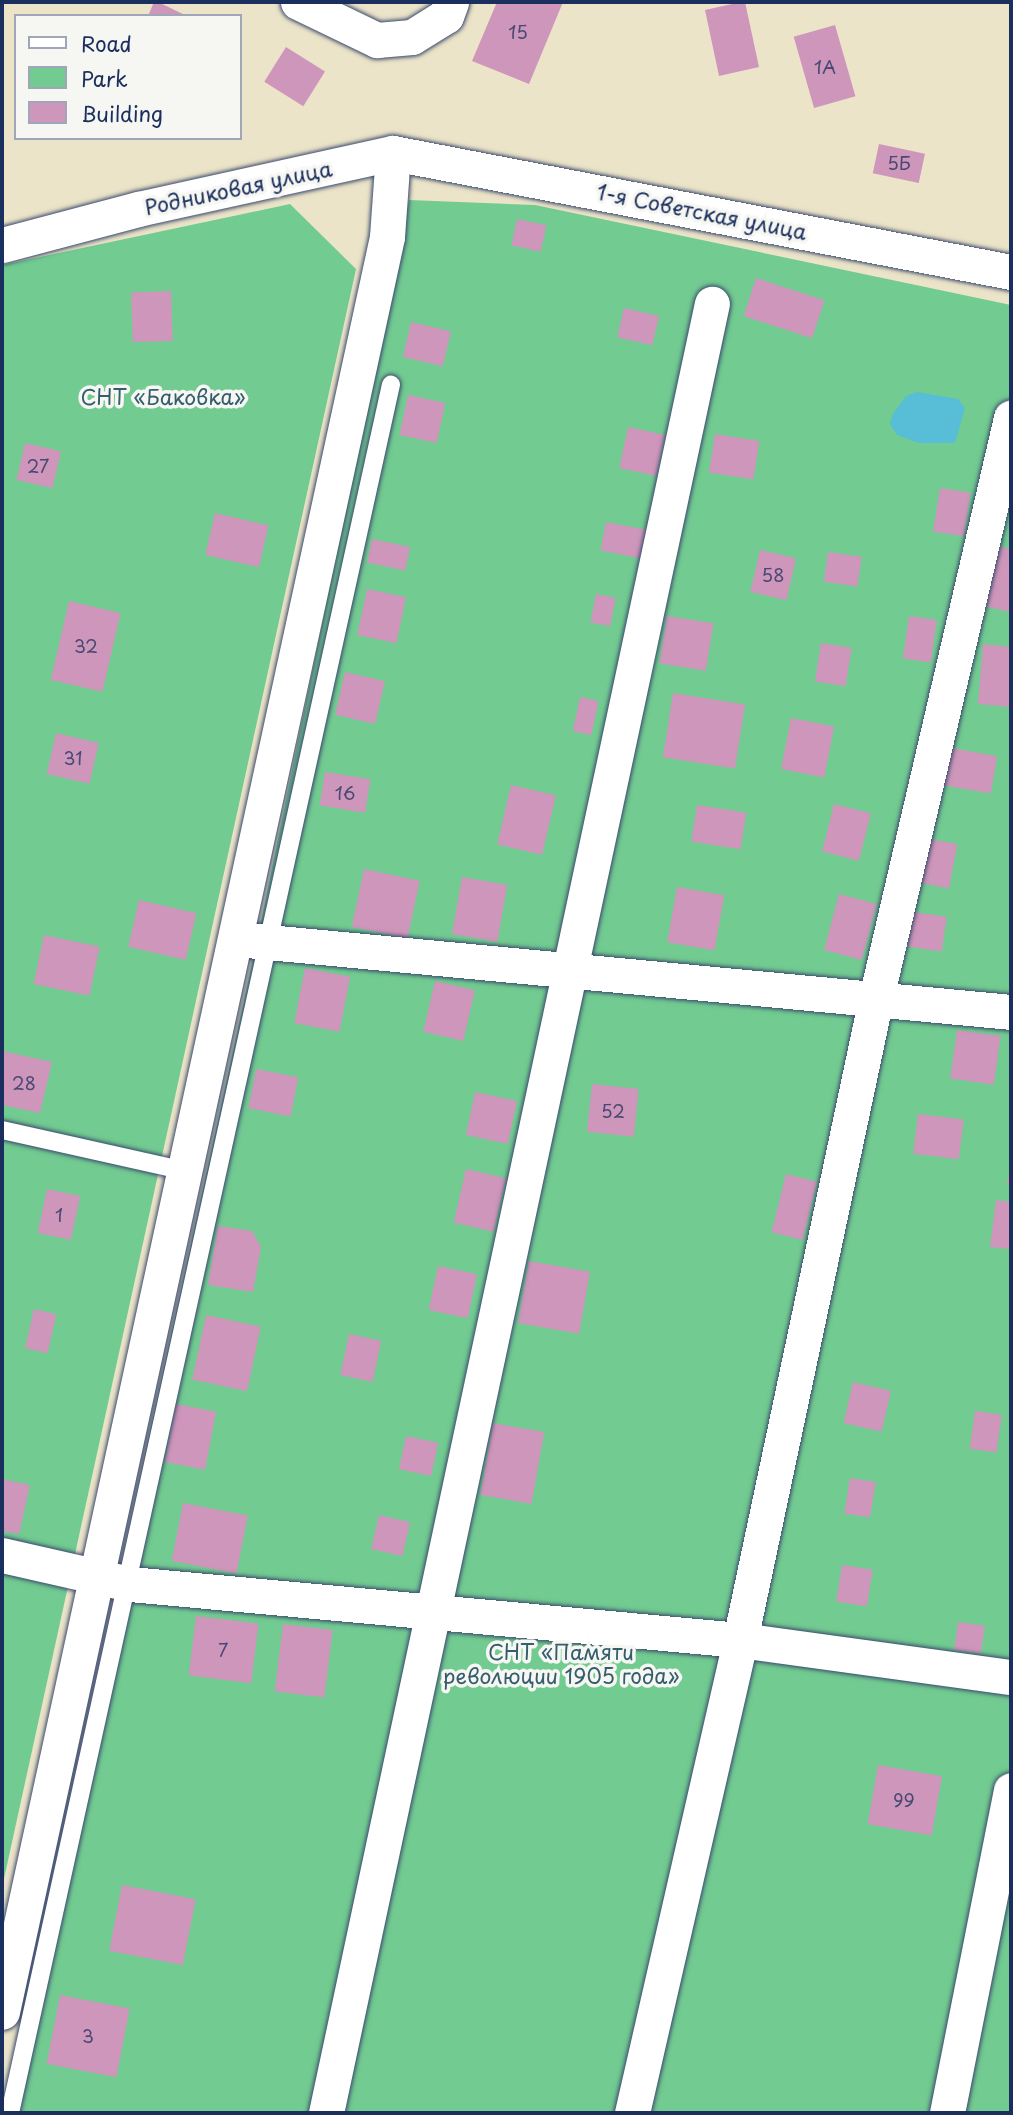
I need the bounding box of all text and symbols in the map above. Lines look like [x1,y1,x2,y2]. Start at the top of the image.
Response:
legend [14,14,242,140]
house number: 15 [508,21,528,43]
text: Road [81,27,132,59]
house number: 1А [814,56,836,78]
text: Park [81,62,128,94]
text: Building [81,97,163,129]
house number: 5Б [887,152,911,174]
street label: Родниковая улица [142,155,334,219]
street label: 1-я Советская улица [594,178,810,244]
park label: СНТ «Баковка» [80,383,246,409]
house number: 27 [27,455,49,477]
house number: 58 [762,564,784,586]
house number: 32 [74,635,98,657]
house number: 31 [64,747,82,769]
house number: 16 [335,782,355,804]
house number: 28 [12,1072,36,1094]
house number: 52 [601,1100,625,1122]
house number: 1 [55,1204,63,1226]
park label: СНТ «Памяти революции 1905 года» [442,1638,680,1688]
house number: 7 [218,1639,228,1661]
house number: 99 [893,1789,915,1811]
house number: 3 [82,2025,94,2047]

